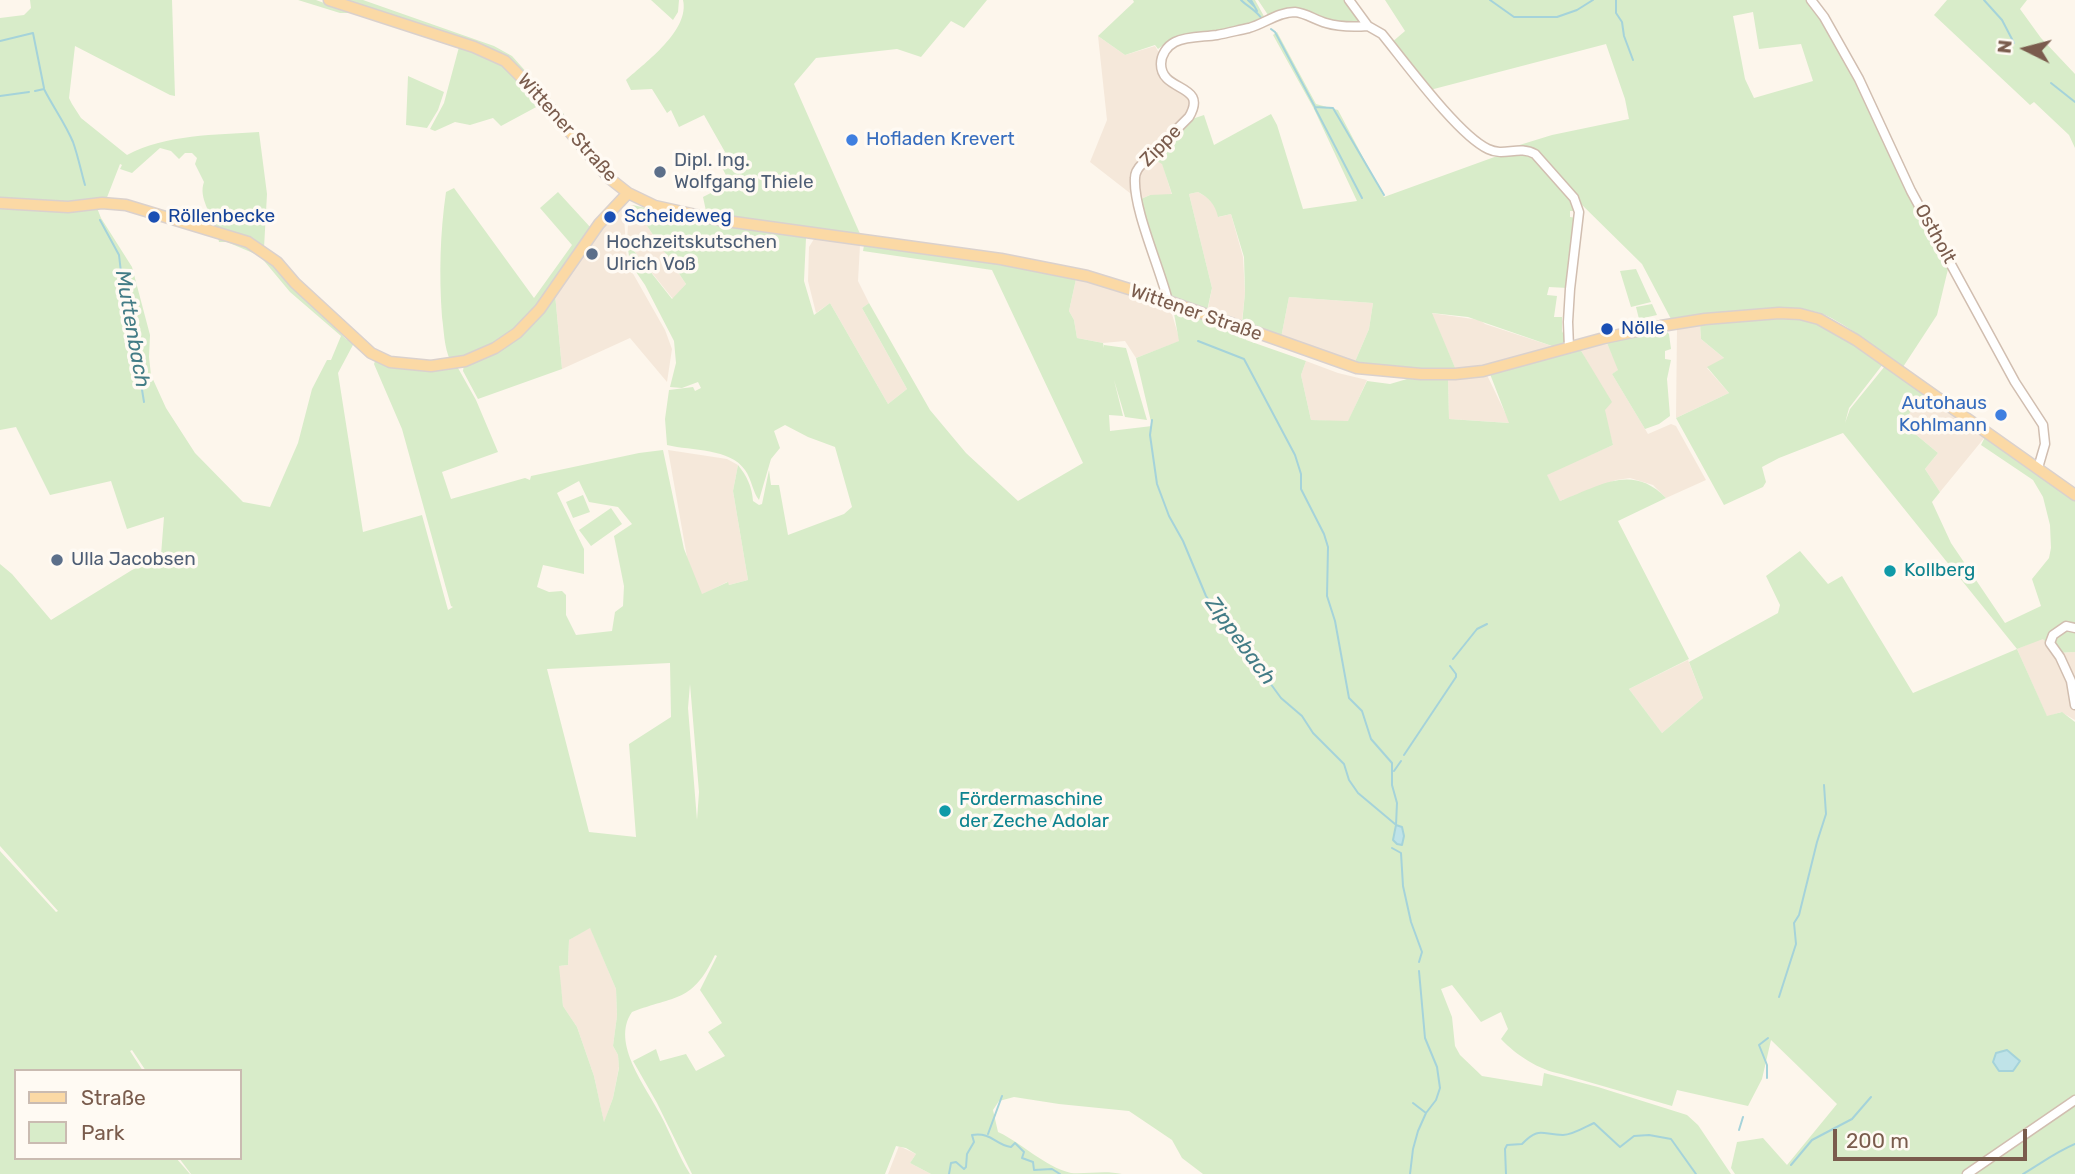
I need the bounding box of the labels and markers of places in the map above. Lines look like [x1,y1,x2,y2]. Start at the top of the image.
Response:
place label: Hofladen Krevert [866,129,1015,151]
marker: Hofladen Krevert [844,132,860,148]
place label: Dipl. Ing. Wolfgang Thiele [674,150,814,194]
marker: Dipl. Ing. Wolfgang Thiele [652,164,668,180]
place label: Röllenbecke [168,206,275,228]
place label: Scheideweg [624,206,732,228]
marker: Röllenbecke [146,209,162,225]
marker: Scheideweg [602,209,618,225]
place label: Hochzeitskutschen Ulrich Voß [606,232,777,276]
marker: Hochzeitskutschen Ulrich Voß [584,246,600,262]
place label: Nölle [1621,318,1665,340]
marker: Nölle [1599,321,1615,337]
place label: Autohaus Kohlmann [1899,393,1987,437]
marker: Autohaus Kohlmann [1993,407,2009,423]
place label: Ulla Jacobsen [71,549,196,571]
marker: Ulla Jacobsen [49,552,65,568]
place label: Kollberg [1904,560,1975,582]
marker: Kollberg [1882,563,1898,579]
place label: Fördermaschine der Zeche Adolar [959,789,1109,833]
marker: Fördermaschine der Zeche Adolar [937,803,953,819]

